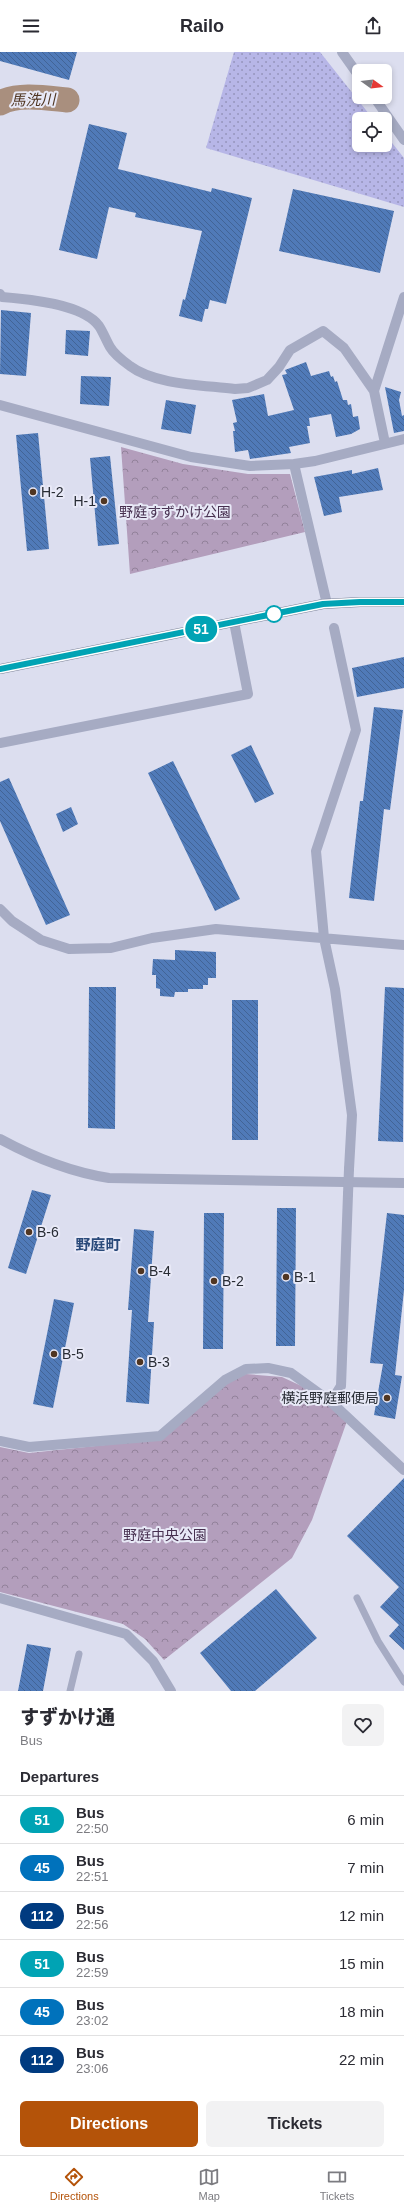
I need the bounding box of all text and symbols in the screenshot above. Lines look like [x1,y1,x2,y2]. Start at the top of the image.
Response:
icon: menu [20,15,42,37]
icon: share [362,15,384,37]
text: Railo [180,16,224,36]
north arrow [352,64,392,104]
map controls [352,64,392,152]
water label: 馬洗川 [10,91,58,108]
button: locate [352,112,392,152]
place label: H-2 [41,484,64,500]
marker: H-2 [28,487,38,497]
place label: H-1 [73,493,96,509]
marker: H-1 [99,496,109,506]
park label: 野庭すずかけ公園 [119,504,231,520]
unlabelled marker [265,605,283,623]
line badge: 51 [183,616,219,642]
text: 51 [193,621,209,637]
place label: B-6 [37,1224,59,1240]
marker: B-6 [24,1227,34,1237]
district label: 野庭町 [75,1236,121,1253]
place label: B-4 [149,1263,171,1279]
marker: B-4 [136,1266,146,1276]
place label: B-1 [294,1269,316,1285]
marker: B-1 [281,1272,291,1282]
place label: B-2 [222,1273,244,1289]
marker: B-2 [209,1276,219,1286]
place label: B-5 [62,1346,84,1362]
marker: B-5 [49,1349,59,1359]
place label: B-3 [148,1354,170,1370]
marker: B-3 [135,1357,145,1367]
place label: 横浜野庭郵便局 [281,1390,379,1406]
marker: 横浜野庭郵便局 [382,1393,392,1403]
park label: 野庭中央公園 [123,1527,207,1543]
button: heart [342,1704,384,1746]
text: すずかけ通 [20,1707,115,1728]
text: Bus [20,1733,42,1748]
text: Departures [20,1768,99,1785]
text: Bus [76,1804,104,1821]
text: 6 min [347,1811,384,1828]
text: 51 [34,1812,50,1828]
text: 22:50 [76,1821,109,1836]
text: Bus [76,1852,104,1869]
text: 7 min [347,1859,384,1876]
text: 45 [34,1860,50,1876]
text: 22:51 [76,1869,109,1884]
text: Bus [76,1900,104,1917]
text: 12 min [339,1907,384,1924]
text: 112 [31,1908,53,1924]
text: 22:56 [76,1917,109,1932]
text: Bus [76,1948,104,1965]
text: 15 min [339,1955,384,1972]
text: 51 [34,1956,50,1972]
text: 22:59 [76,1965,109,1980]
text: Bus [76,1996,104,2013]
text: 18 min [339,2003,384,2020]
text: 45 [34,2004,50,2020]
text: 23:02 [76,2013,109,2028]
text: Bus [76,2044,104,2061]
text: 22 min [339,2051,384,2068]
text: 112 [31,2052,53,2068]
text: 23:06 [76,2061,109,2076]
button: Directions [20,2101,198,2147]
button: Tickets [206,2101,384,2147]
tab: Directions [50,2166,99,2202]
tab: Map [198,2166,220,2202]
tab: Tickets [320,2166,354,2202]

